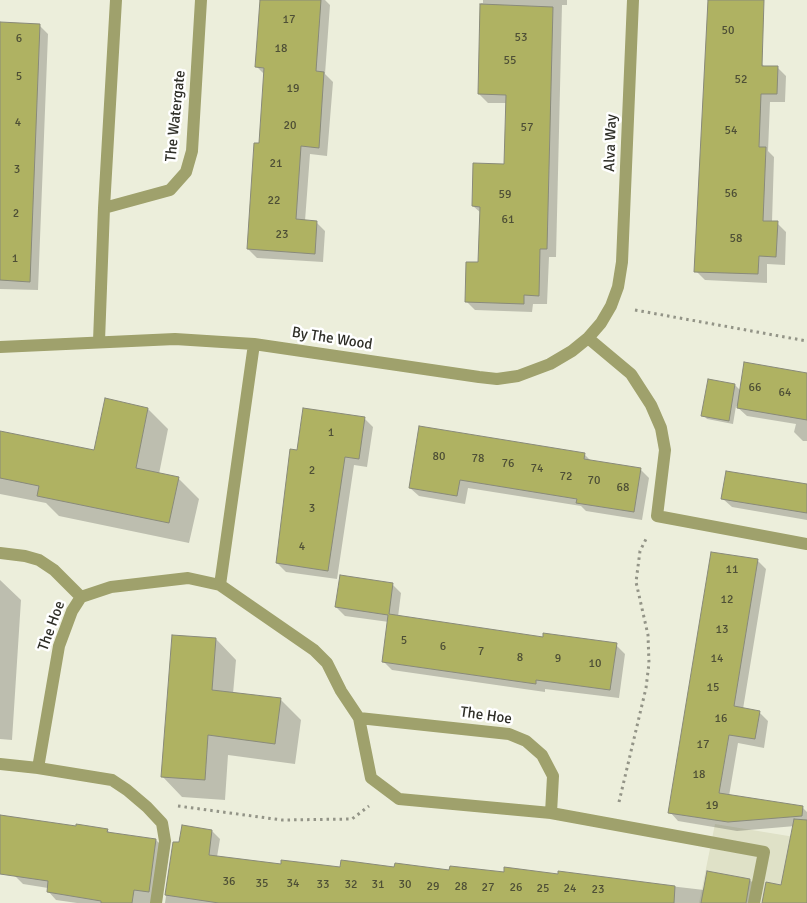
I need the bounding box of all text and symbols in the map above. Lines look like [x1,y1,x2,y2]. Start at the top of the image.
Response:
house number: 17 [283,13,295,27]
house number: 50 [722,24,734,38]
house number: 53 [515,31,527,45]
house number: 6 [16,32,22,46]
house number: 18 [275,42,287,56]
house number: 55 [504,54,516,68]
street label: The Watergate [162,69,190,163]
house number: 5 [16,70,22,84]
house number: 52 [735,73,747,87]
house number: 19 [287,82,299,96]
street label: Alva Way [601,114,621,172]
house number: 4 [15,116,21,130]
house number: 20 [284,119,296,133]
house number: 57 [521,121,533,135]
house number: 54 [725,124,737,138]
house number: 21 [270,157,282,171]
house number: 3 [14,163,20,177]
house number: 56 [725,187,737,201]
house number: 59 [499,188,511,202]
house number: 22 [268,194,280,208]
house number: 2 [13,207,19,221]
house number: 61 [502,213,514,227]
house number: 23 [276,228,288,242]
house number: 58 [730,232,742,246]
house number: 1 [12,252,18,266]
street label: By The Wood [290,324,374,354]
house number: 66 [749,381,761,395]
house number: 64 [779,386,791,400]
house number: 1 [328,426,334,440]
house number: 80 [433,450,445,464]
house number: 78 [472,452,484,466]
house number: 76 [502,457,514,471]
house number: 74 [531,462,543,476]
house number: 2 [309,464,315,478]
house number: 72 [560,470,572,484]
house number: 70 [588,474,600,488]
house number: 68 [617,481,629,495]
house number: 3 [309,502,315,516]
house number: 4 [299,540,305,554]
house number: 11 [726,563,738,577]
house number: 12 [721,593,733,607]
street label: The Hoe [35,599,69,653]
house number: 13 [716,623,728,637]
house number: 5 [401,634,407,648]
house number: 6 [440,640,446,654]
house number: 7 [478,645,484,659]
house number: 8 [517,651,523,665]
house number: 9 [555,652,561,666]
house number: 14 [711,652,723,666]
house number: 10 [589,657,601,671]
house number: 15 [707,681,719,695]
street label: The Hoe [459,703,513,729]
house number: 16 [715,712,727,726]
house number: 17 [697,738,709,752]
house number: 18 [693,768,705,782]
house number: 19 [706,799,718,813]
house number: 36 [223,875,235,889]
house number: 35 [256,877,268,891]
house number: 34 [287,877,299,891]
house number: 33 [317,878,329,892]
house number: 32 [345,878,357,892]
house number: 31 [372,878,384,892]
house number: 30 [399,878,411,892]
house number: 29 [427,880,439,894]
house number: 28 [455,880,467,894]
house number: 27 [482,881,494,895]
house number: 26 [510,881,522,895]
house number: 25 [537,882,549,896]
house number: 24 [564,882,576,896]
house number: 23 [592,883,604,897]

